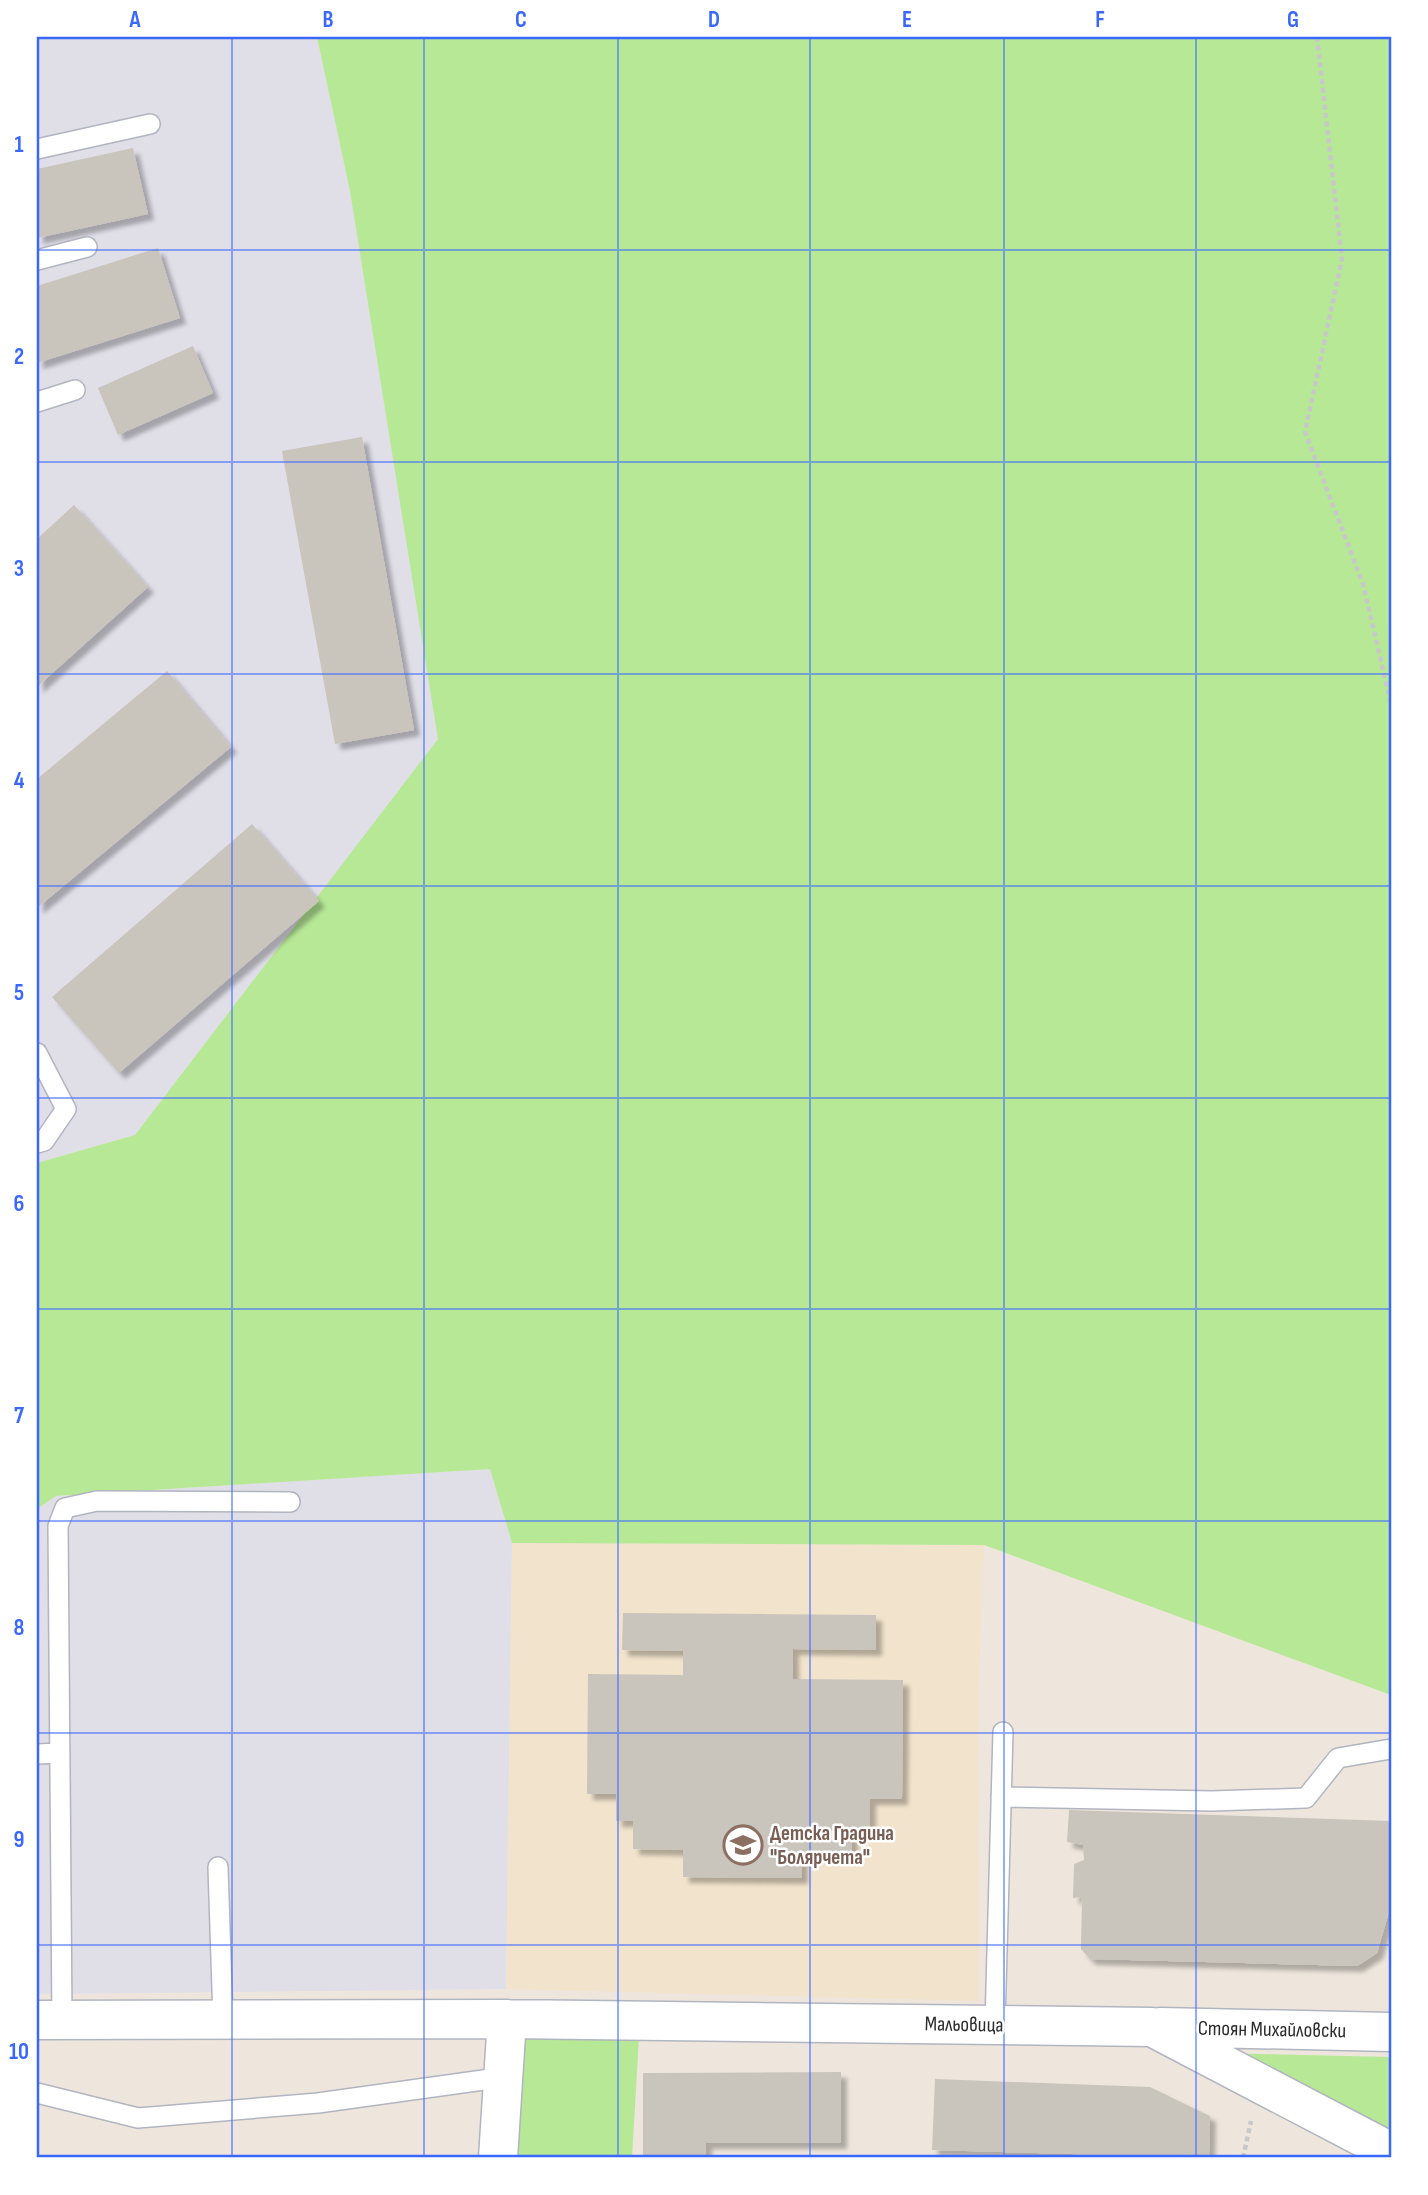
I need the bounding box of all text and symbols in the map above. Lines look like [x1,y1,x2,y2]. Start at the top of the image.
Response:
text: A [129,6,142,34]
text: B [323,6,334,34]
text: C [515,6,527,34]
text: D [708,6,720,34]
text: E [902,6,912,34]
text: F [1095,6,1105,34]
text: G [1287,6,1299,34]
text: 1 [14,131,24,159]
text: 2 [14,343,24,371]
text: 3 [14,555,24,583]
text: 4 [14,767,25,795]
text: 5 [14,979,24,1007]
text: 6 [14,1190,24,1218]
text: 7 [14,1402,24,1430]
text: 8 [14,1614,25,1642]
place label: Детска Градина "Болярчета" [770,1821,894,1870]
school or university icon: Детска Градина "Болярчета" [722,1824,764,1866]
text: 9 [14,1826,24,1854]
street label: Мальовица [924,2011,1004,2038]
street label: Стоян Михайловски [1198,2016,1346,2043]
text: 10 [9,2038,29,2066]

